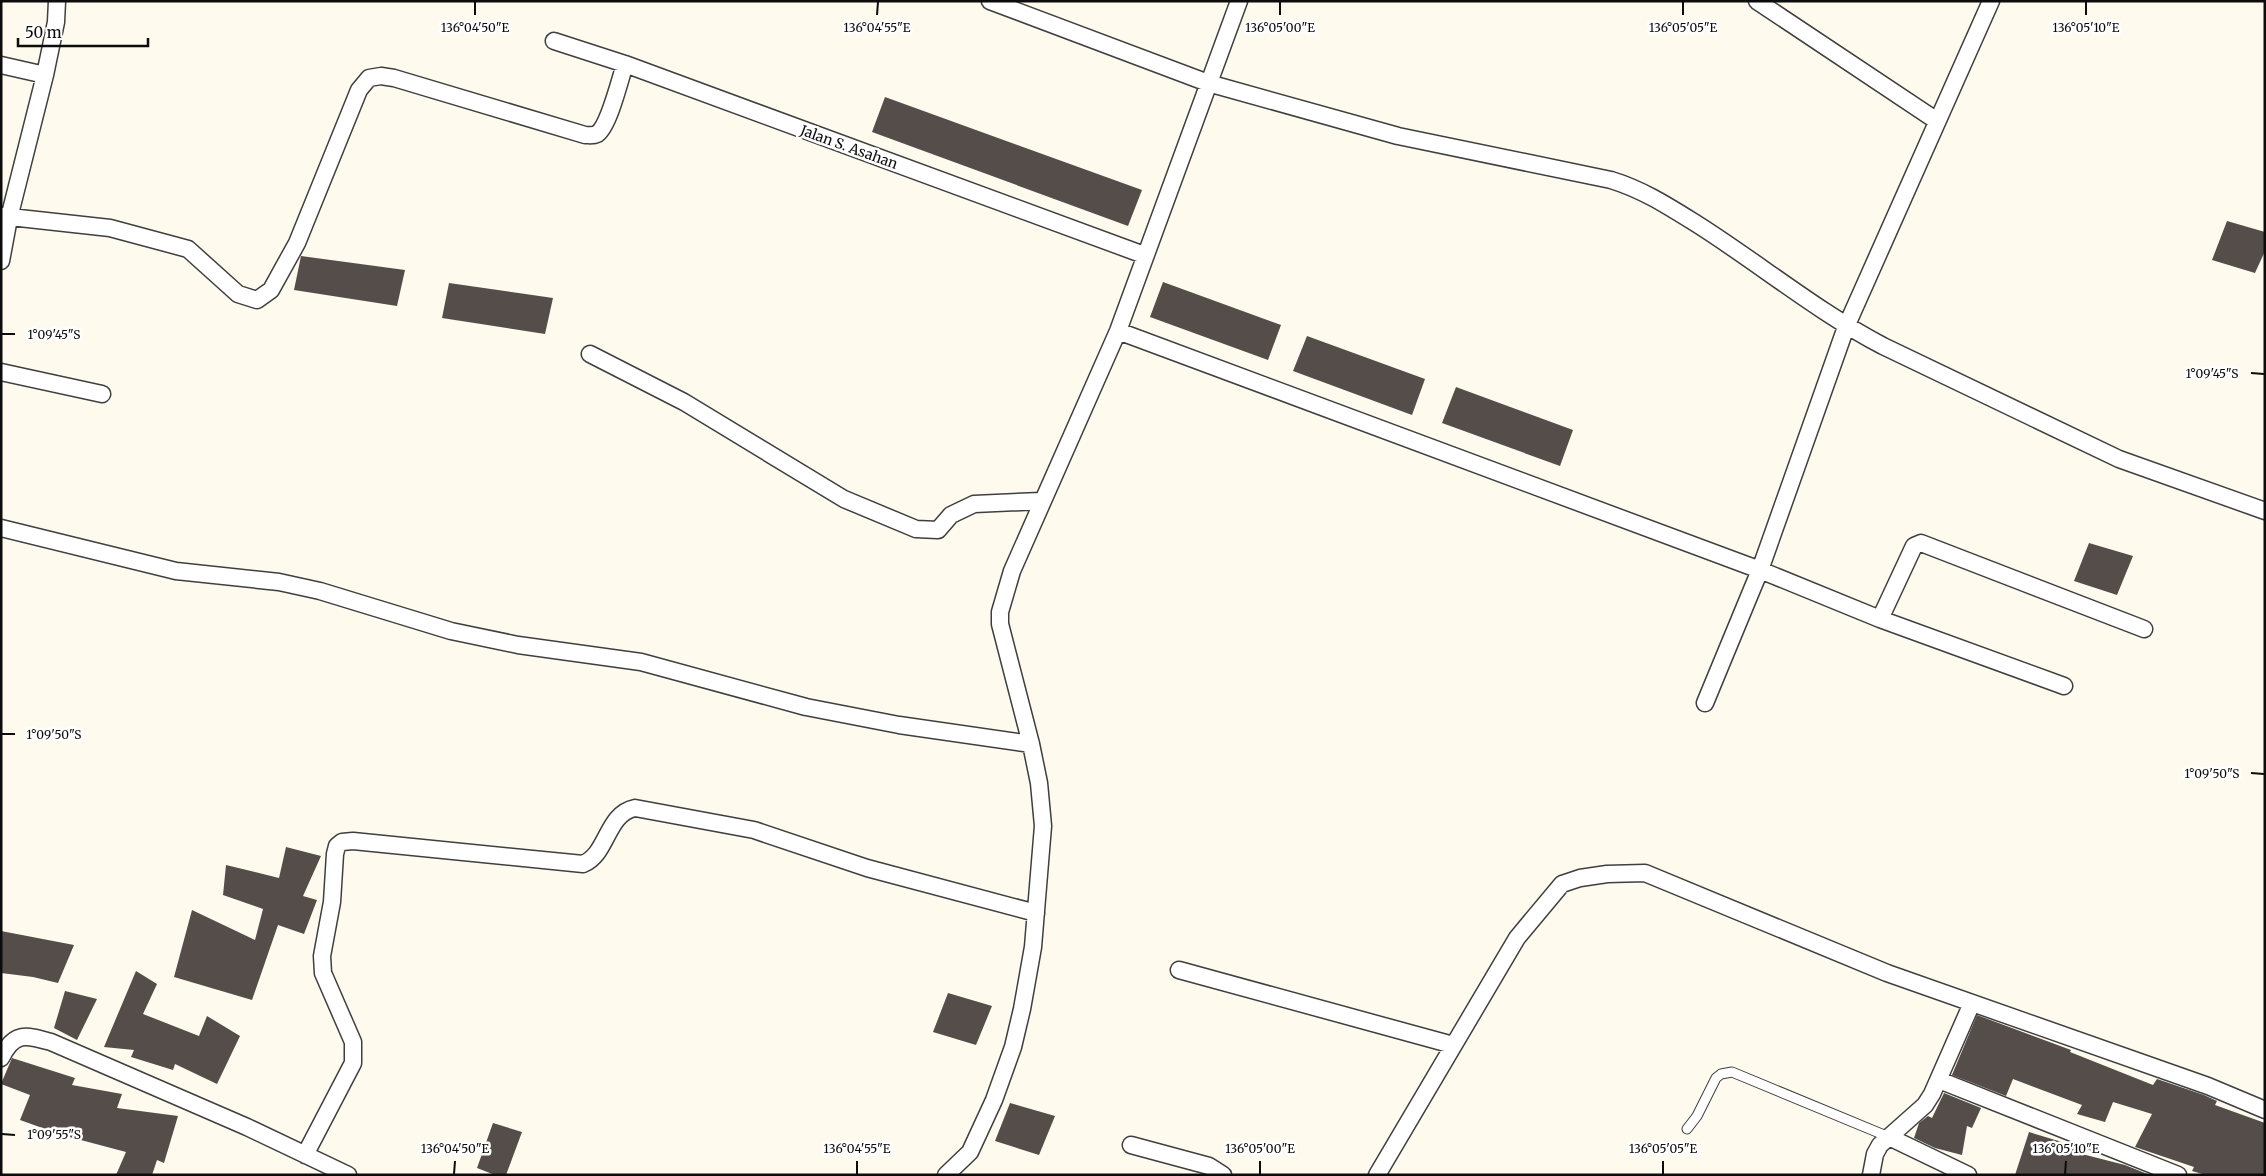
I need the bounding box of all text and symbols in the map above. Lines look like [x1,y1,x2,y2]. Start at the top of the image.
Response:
scale bar [18,15,148,47]
text: 136°04'50"E [441,20,509,35]
text: 136°04'55"E [844,20,911,35]
text: 136°05'00"E [1245,20,1315,35]
text: 136°05'05"E [1649,20,1717,35]
text: 136°05'10"E [2053,20,2120,35]
text: 50 m [25,23,62,42]
street label: Jalan S. Asahan [797,121,900,173]
text: 1°09'45"S [28,327,80,342]
text: 1°09'45"S [2186,366,2238,381]
text: 1°09'50"S [26,727,82,742]
text: 1°09'50"S [2184,766,2240,781]
text: 1°09'55"S [27,1127,81,1142]
text: 136°04'50"E [421,1141,489,1156]
text: 136°04'55"E [824,1141,891,1156]
text: 136°05'00"E [1225,1141,1295,1156]
text: 136°05'05"E [1629,1141,1697,1156]
text: 136°05'10"E [2033,1141,2100,1156]

